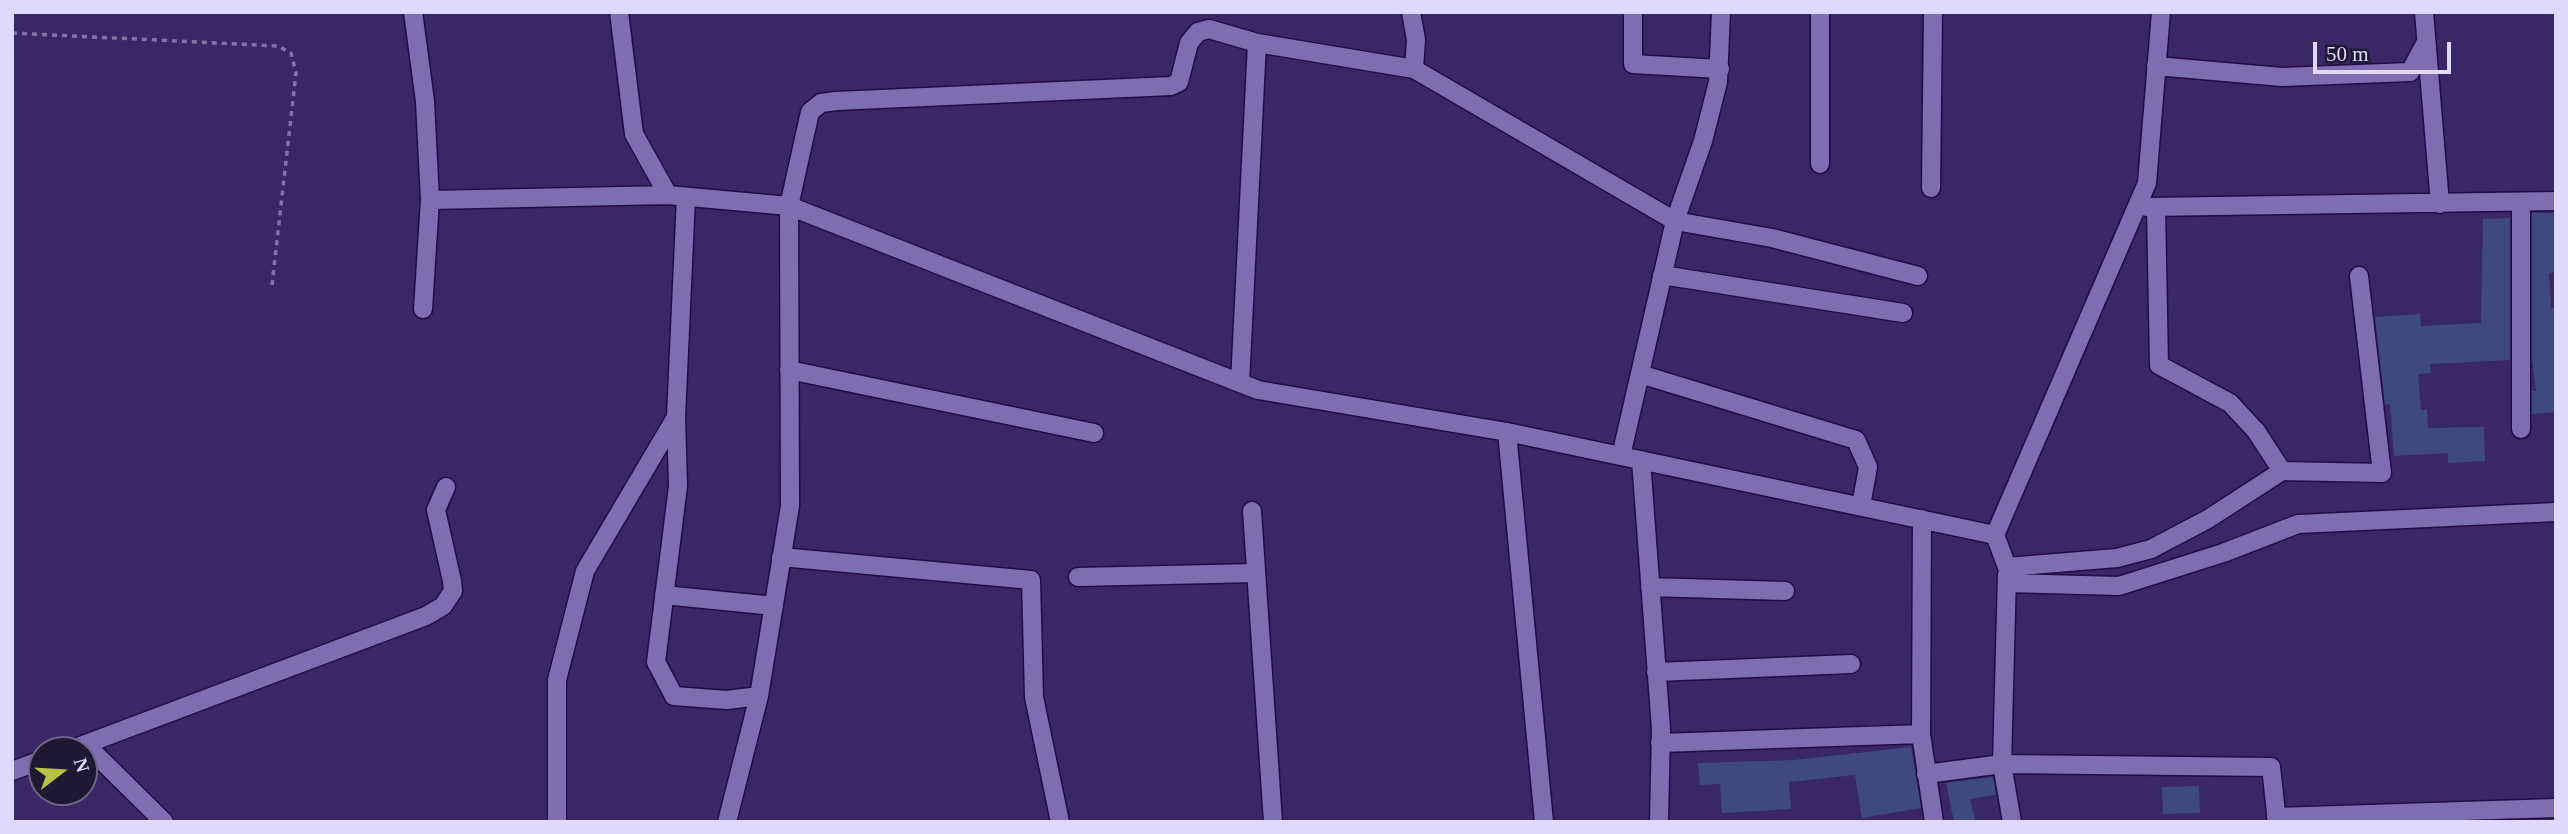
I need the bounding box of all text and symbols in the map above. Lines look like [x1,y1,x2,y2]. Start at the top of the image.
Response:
scale bar [2316,28,2454,72]
text: 50 m [2326,42,2369,66]
north arrow [28,736,98,806]
text: N [70,756,94,775]

